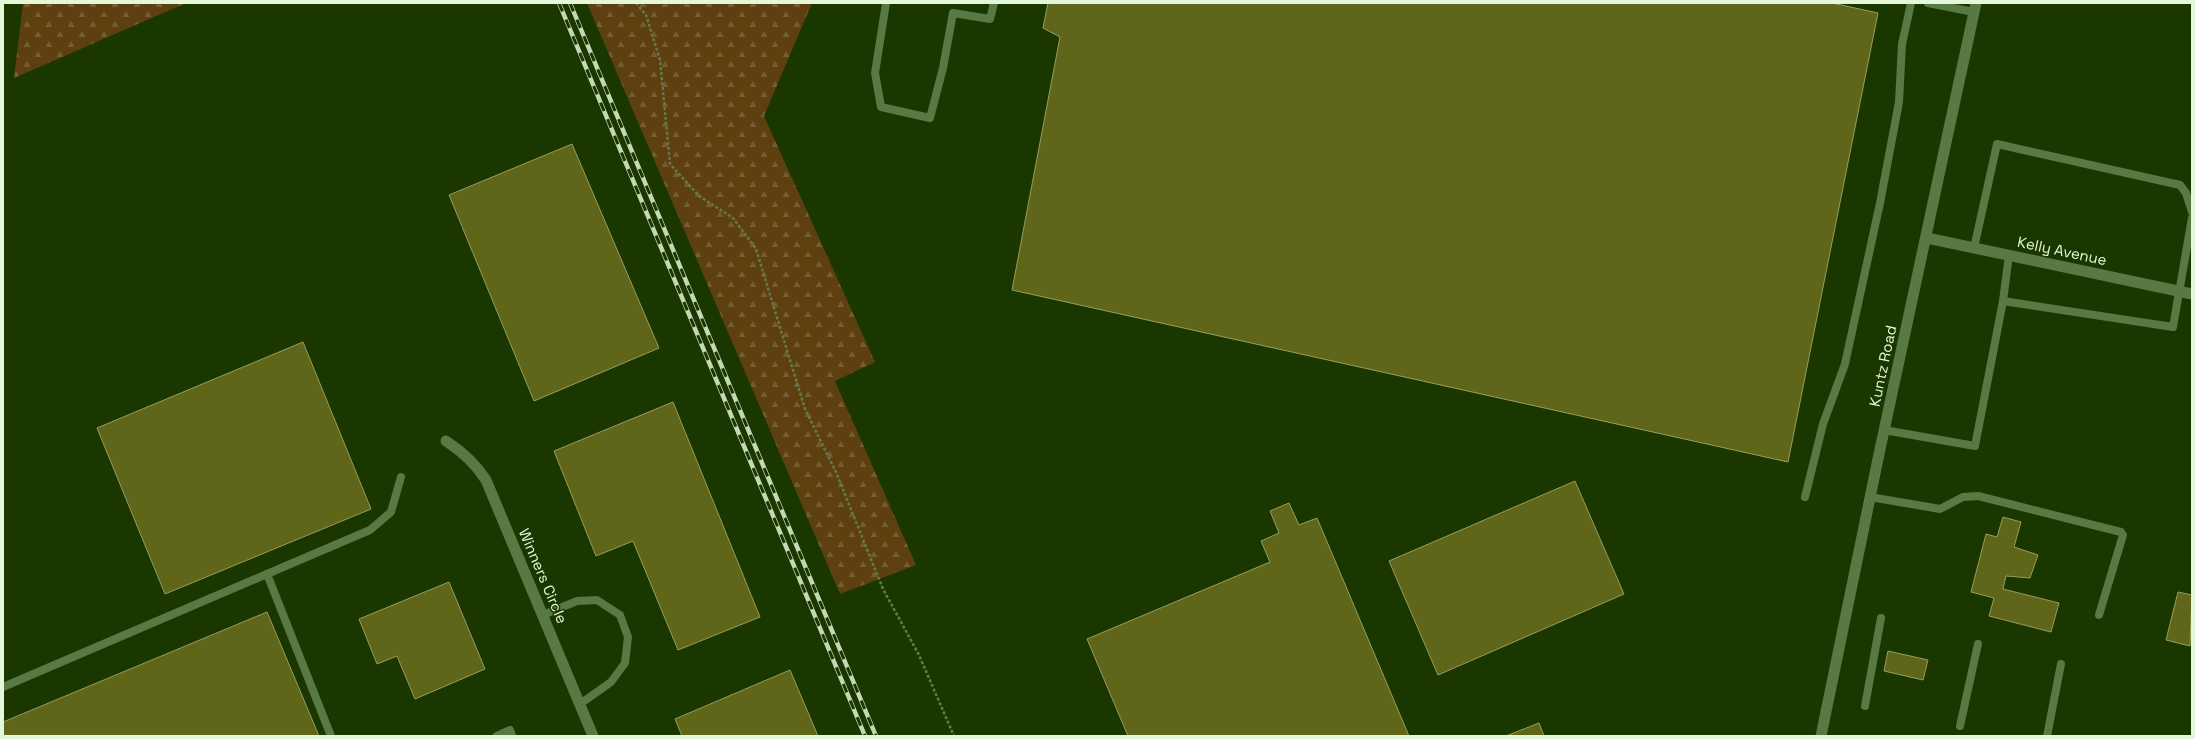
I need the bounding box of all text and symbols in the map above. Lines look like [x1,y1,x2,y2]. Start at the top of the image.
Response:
street label: Kelly Avenue [2016,232,2109,269]
street label: Kuntz Road [1865,324,1900,408]
street label: Winners Circle [515,525,572,626]

